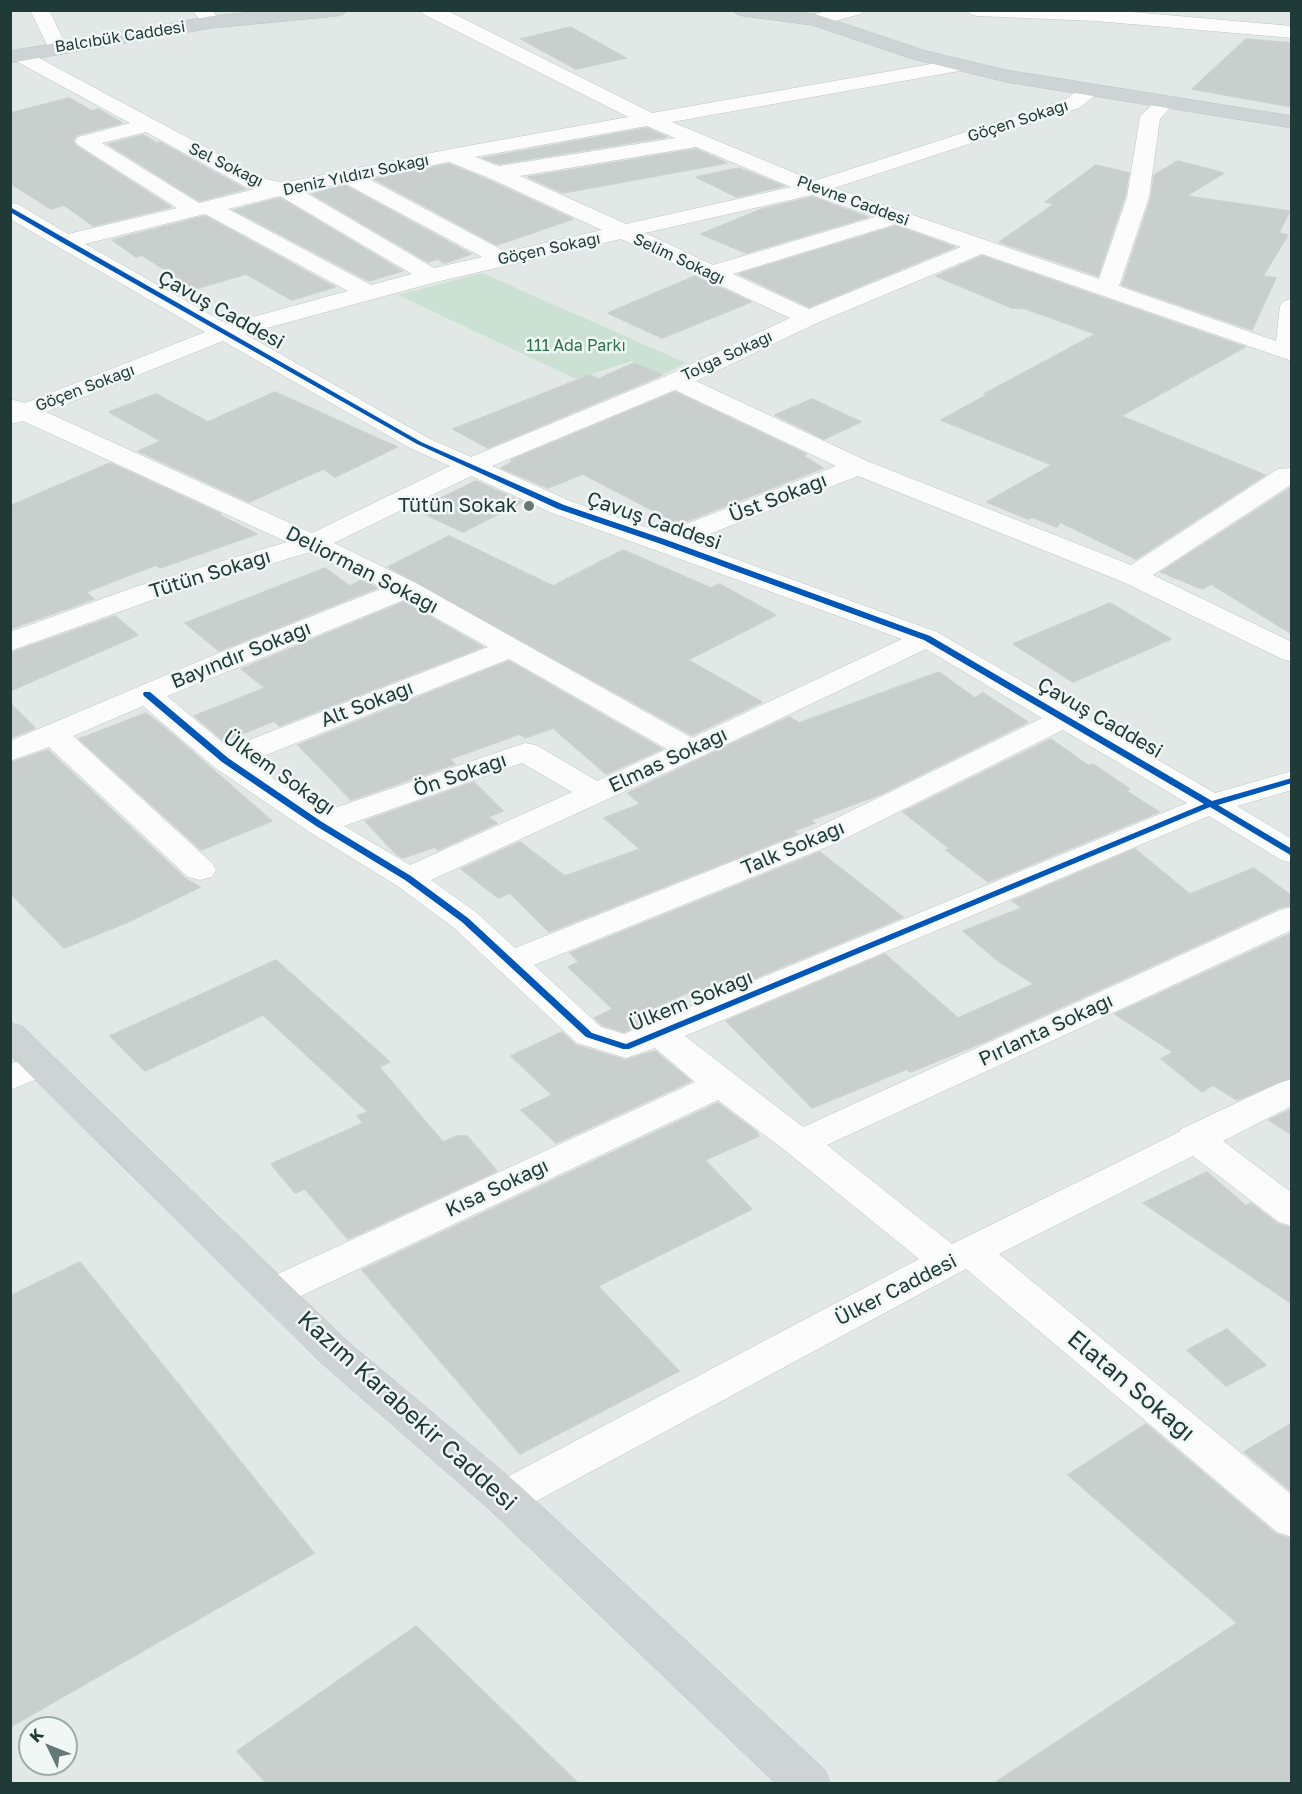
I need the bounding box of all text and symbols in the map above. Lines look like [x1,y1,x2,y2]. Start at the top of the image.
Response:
street label: Balcıbük Caddesi [53,17,187,57]
street label: Göçen Sokağı [965,96,1071,146]
street label: Sel Sokağı [186,139,266,191]
street label: Deniz Yıldızı Sokağı [281,150,431,200]
street label: Plevne Caddesi [794,172,912,230]
street label: Göçen Sokağı [496,229,602,269]
street label: Selim Sokağı [630,229,728,289]
street label: Çavuş Caddesi [154,265,288,355]
street label: Tolga Sokağı [679,327,775,385]
park label: 111 Ada Parkı [526,336,626,356]
street label: Göçen Sokağı [33,360,137,416]
street label: Üst Sokağı [726,468,830,528]
street label: Çavuş Caddesi [584,487,724,555]
place label: Tütün Sokak [398,494,517,518]
marker: Tütün Sokak [522,499,536,513]
street label: Deliorman Sokağı [282,521,442,619]
street label: Tütün Sokağı [147,544,273,604]
street label: Bayındır Sokağı [168,616,314,694]
street label: Çavuş Caddesi [1033,672,1167,764]
street label: Alt Sokağı [317,675,417,733]
street label: Elmas Sokağı [605,722,731,798]
street label: Ülkem Sokağı [218,726,340,820]
street label: Ön Sokağı [410,748,510,802]
street label: Talk Sokağı [738,816,848,880]
street label: Ülkem Sokağı [626,965,756,1037]
street label: Pırlanta Sokağı [975,988,1117,1072]
street label: Kısa Sokağı [442,1154,552,1222]
street label: Ülker Caddesi [831,1249,961,1331]
street label: Kazım Karabekir Caddesi [292,1305,522,1517]
street label: Elatan Sokağı [1061,1324,1201,1448]
north arrow [18,1716,78,1776]
text: K [25,1724,48,1746]

